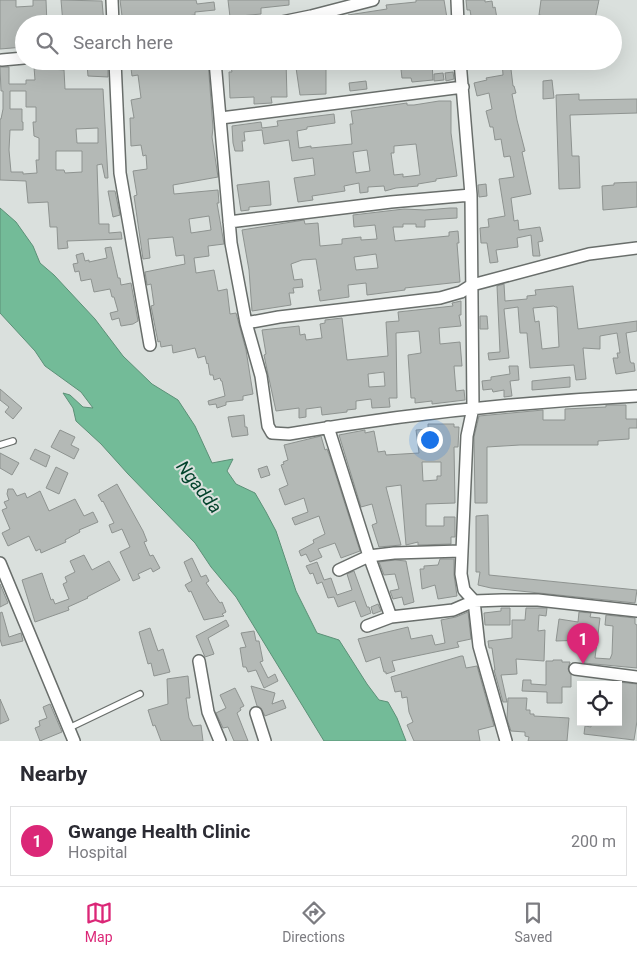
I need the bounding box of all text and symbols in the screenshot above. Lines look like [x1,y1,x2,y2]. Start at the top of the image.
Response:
search box [15,15,622,70]
icon: search [33,29,61,57]
text: Search here [73,31,173,54]
your location [417,427,443,453]
water label: Ngadda [172,456,226,517]
pin: 1 [567,623,599,664]
map controls [577,681,622,726]
button: locate [577,681,622,726]
text: Nearby [20,762,87,786]
text: Gwange Health Clinic [68,820,250,843]
text: 1 [32,832,42,851]
text: 200 m [571,832,616,851]
text: Hospital [68,843,128,862]
tab: Map [85,899,113,945]
tab: Directions [282,899,345,945]
tab: Saved [514,899,552,945]

